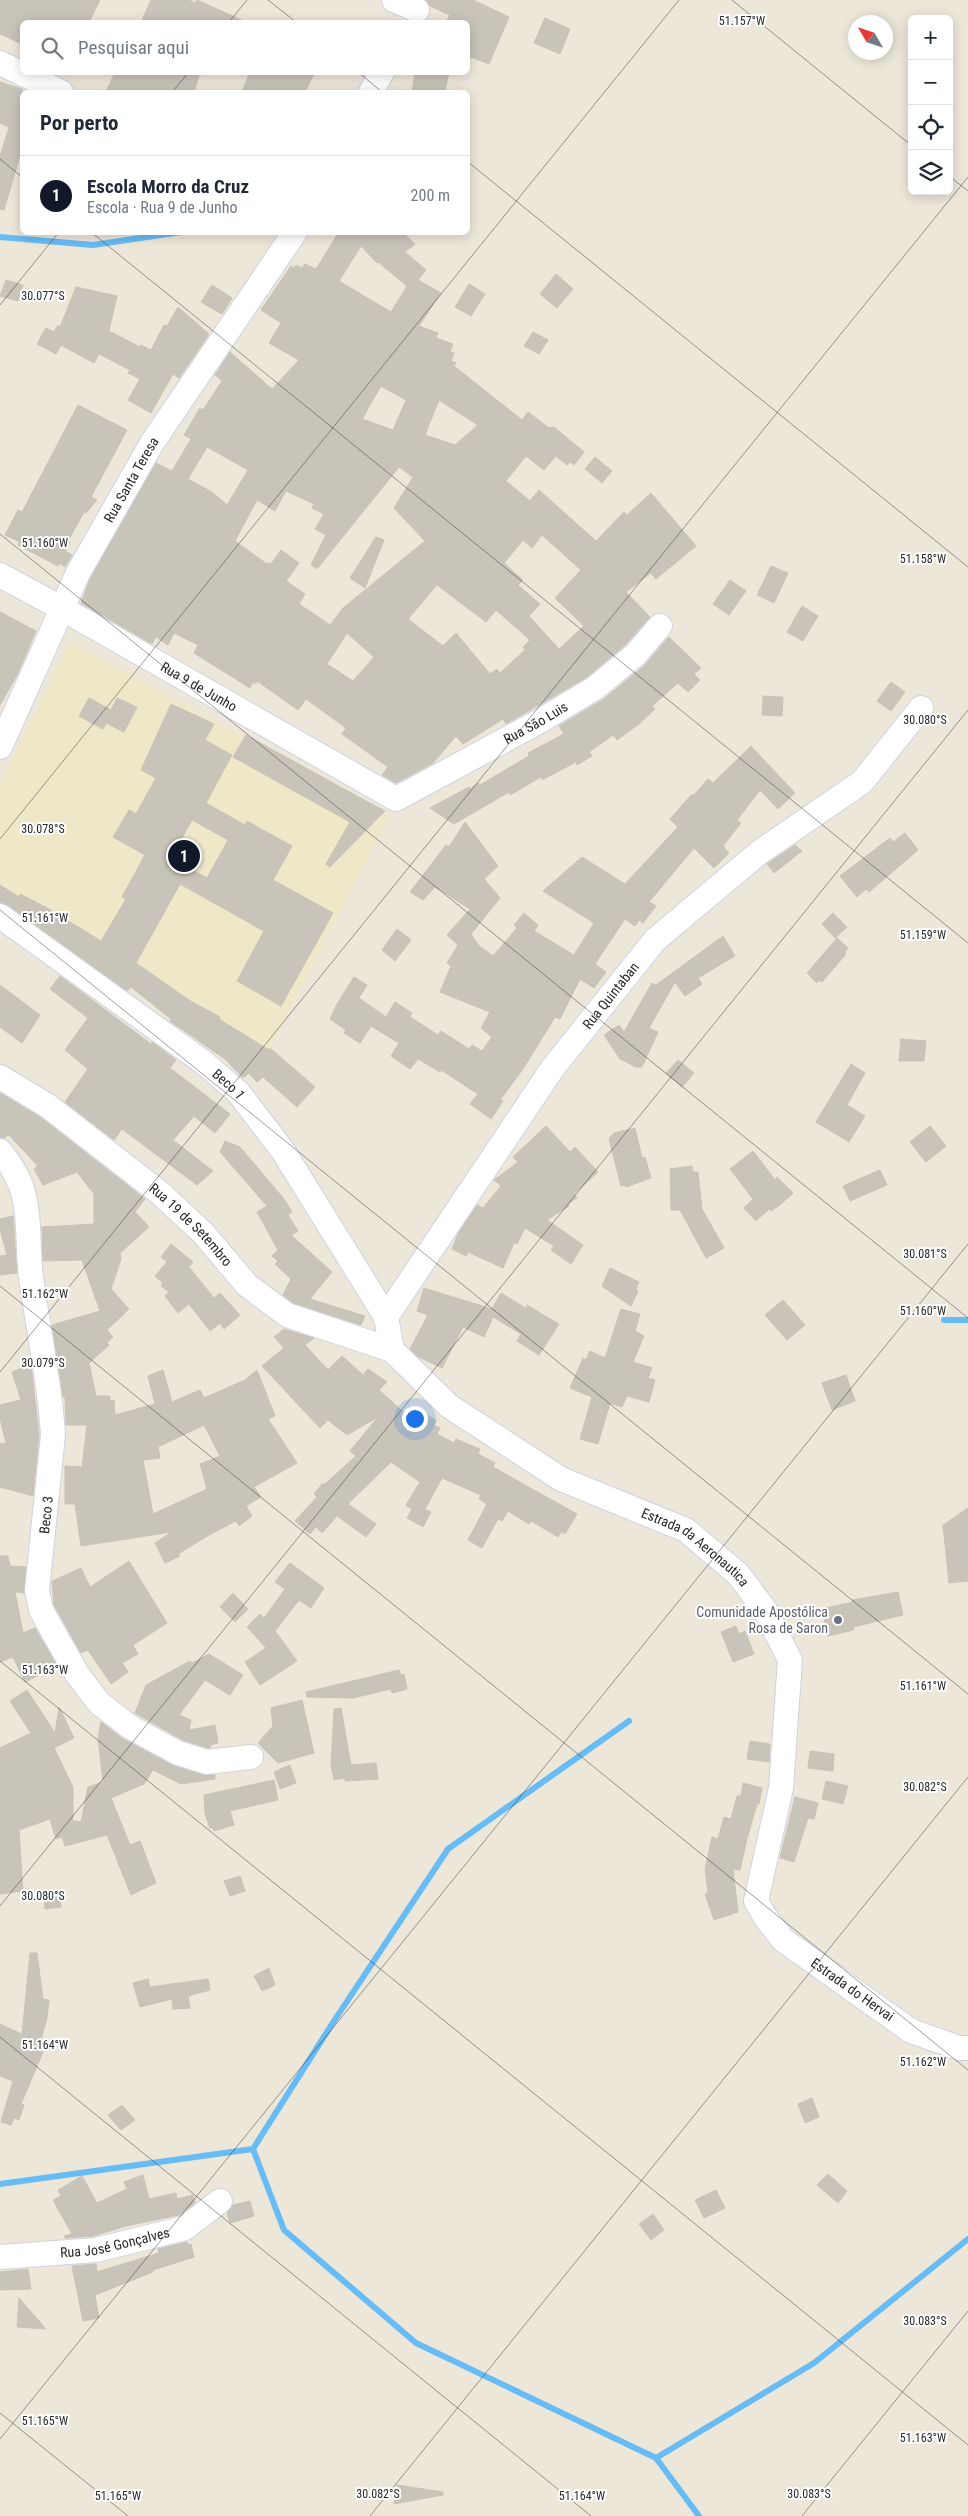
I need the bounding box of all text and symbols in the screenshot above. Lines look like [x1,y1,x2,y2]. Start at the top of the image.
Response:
text: 51.157°W [719,14,765,28]
north arrow [848,15,893,60]
map controls [908,15,953,195]
button: + [908,15,953,60]
search box [20,20,470,75]
icon: search [38,34,66,62]
text: Pesquisar aqui [78,36,189,59]
button: − [908,60,953,105]
button: locate [908,105,953,150]
text: Por perto [40,111,119,135]
button: layers [908,150,953,195]
text: Escola Morro da Cruz [87,175,249,198]
text: 1 [52,186,60,205]
text: 200 m [411,186,450,205]
text: Escola · Rua 9 de Junho [87,198,237,217]
text: 30.077°S [21,289,65,303]
street label: Rua Santa Teresa [100,434,162,525]
text: 51.160°W [22,536,68,550]
text: 51.158°W [900,552,946,566]
street label: Rua 9 de Junho [158,658,240,715]
street label: Rua São Luis [501,698,571,747]
text: 30.080°S [903,713,947,727]
text: 30.078°S [21,822,65,836]
pin: 1 [168,837,200,875]
text: 51.161°W [22,911,68,925]
text: 51.159°W [900,928,946,942]
street label: Rua Quintaban [579,959,642,1032]
street label: Beco 1 [209,1066,248,1102]
street label: Rua 19 de Setembro [146,1180,236,1269]
text: 30.081°S [903,1247,947,1261]
text: 51.162°W [22,1287,68,1301]
text: 51.160°W [900,1304,946,1318]
text: 30.079°S [21,1356,65,1370]
your location [402,1406,428,1432]
street label: Beco 3 [36,1495,56,1535]
street label: Estrada da Aeronautica [639,1505,752,1589]
place label: Comunidade Apostólica Rosa de Saron [696,1604,828,1636]
marker: Comunidade Apostólica Rosa de Saron [832,1614,844,1626]
text: 51.163°W [22,1663,68,1677]
text: 51.161°W [900,1679,946,1693]
text: 30.082°S [903,1780,947,1794]
text: 30.080°S [21,1889,65,1903]
street label: Estrada do Hervai [808,1955,897,2024]
text: 51.164°W [22,2038,68,2052]
text: 51.162°W [900,2055,946,2069]
street label: Rua José Gonçalves [60,2224,171,2261]
text: 30.083°S [903,2314,947,2328]
text: 51.165°W [22,2414,68,2428]
text: 51.163°W [900,2431,946,2445]
text: 30.082°S [356,2487,400,2501]
text: 30.083°S [787,2487,831,2501]
text: 51.165°W [95,2489,141,2503]
text: 51.164°W [559,2489,605,2503]

